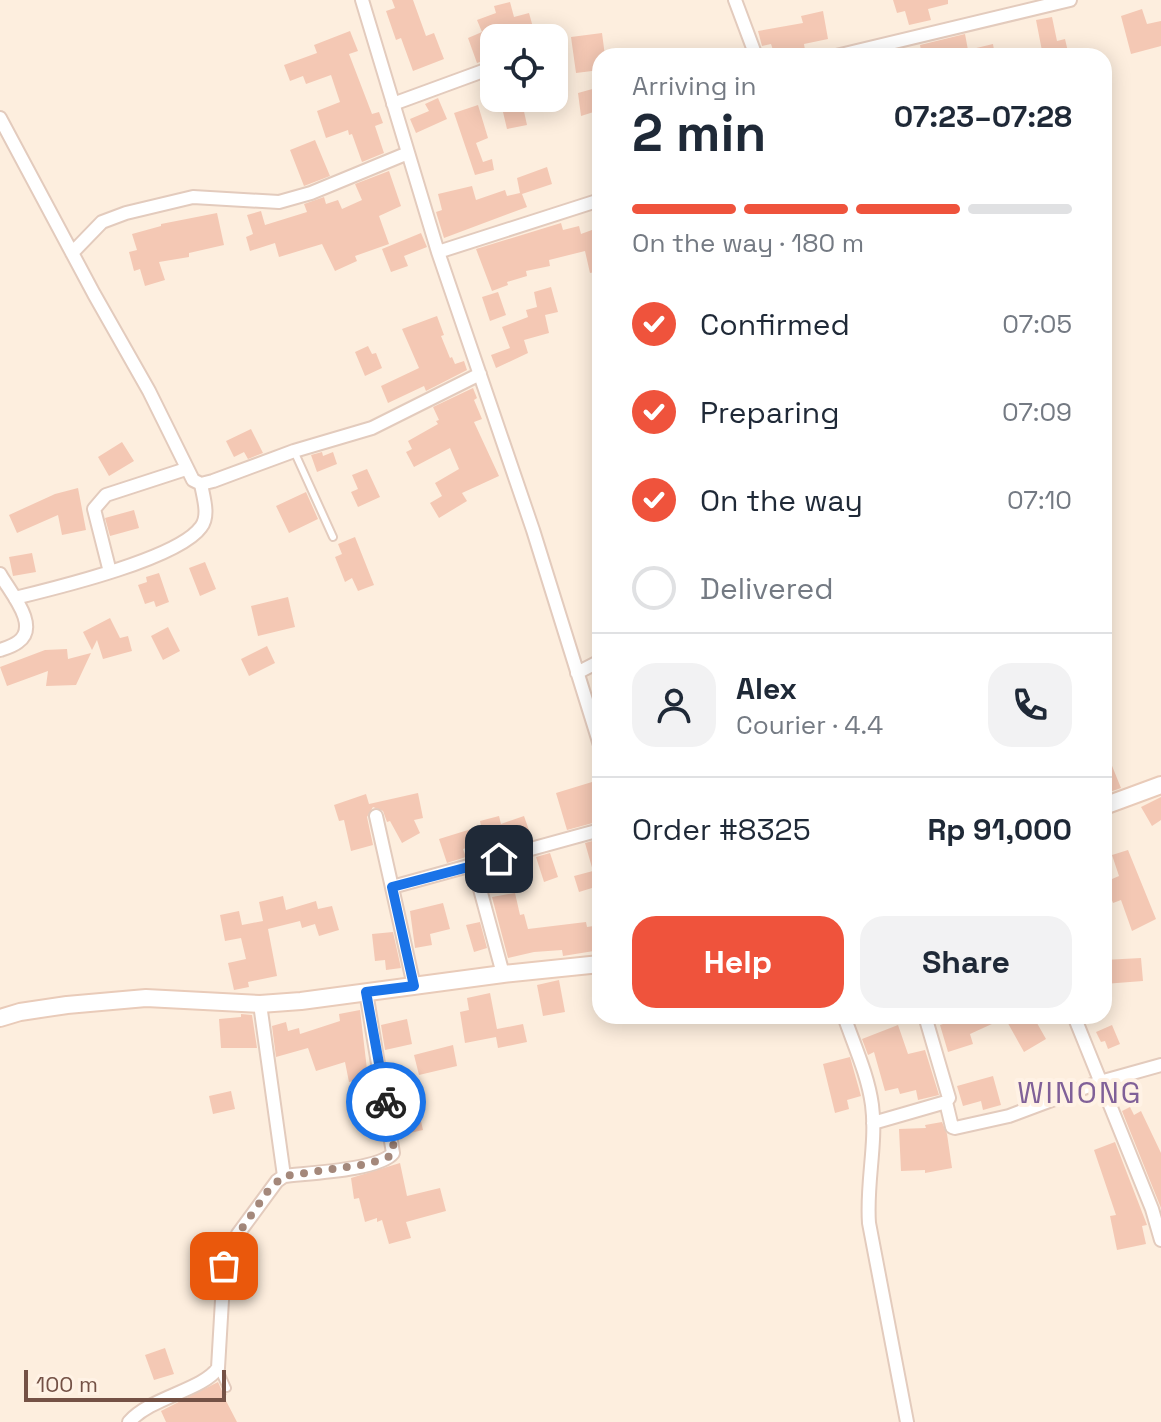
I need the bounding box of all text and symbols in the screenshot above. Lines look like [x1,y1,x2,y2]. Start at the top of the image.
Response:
map controls [480,24,568,112]
button: locate [480,24,568,112]
text: Arriving in [632,69,756,103]
text: 07:23–07:28 [894,97,1072,136]
text: 2 min [632,100,766,166]
text: On the way · 180 m [632,226,864,260]
icon: check [632,302,676,346]
text: Confirmed [700,305,850,344]
text: 07:05 [1002,307,1072,341]
icon: check [632,390,676,434]
text: Preparing [700,393,839,432]
text: 07:09 [1002,395,1072,429]
icon: check [632,478,676,522]
text: On the way [700,481,863,520]
text: 07:10 [1007,483,1072,517]
text: Delivered [700,569,834,608]
button: person [632,663,716,747]
button: phone [988,663,1072,747]
text: Alex [736,669,797,708]
text: Courier · 4.4 [736,708,883,742]
text: Order #8325 [632,810,811,849]
text: Rp 91,000 [927,810,1072,849]
pin [465,825,533,893]
icon: home [477,837,521,881]
button: Help [632,916,844,1008]
button: Share [860,916,1072,1008]
courier [346,1062,426,1142]
district label: WINONG [1017,1073,1143,1112]
icon: bike [364,1080,408,1124]
pin [190,1232,258,1300]
icon: bag [202,1244,246,1288]
scale bar [24,1366,226,1402]
text: 100 m [36,1370,98,1398]

